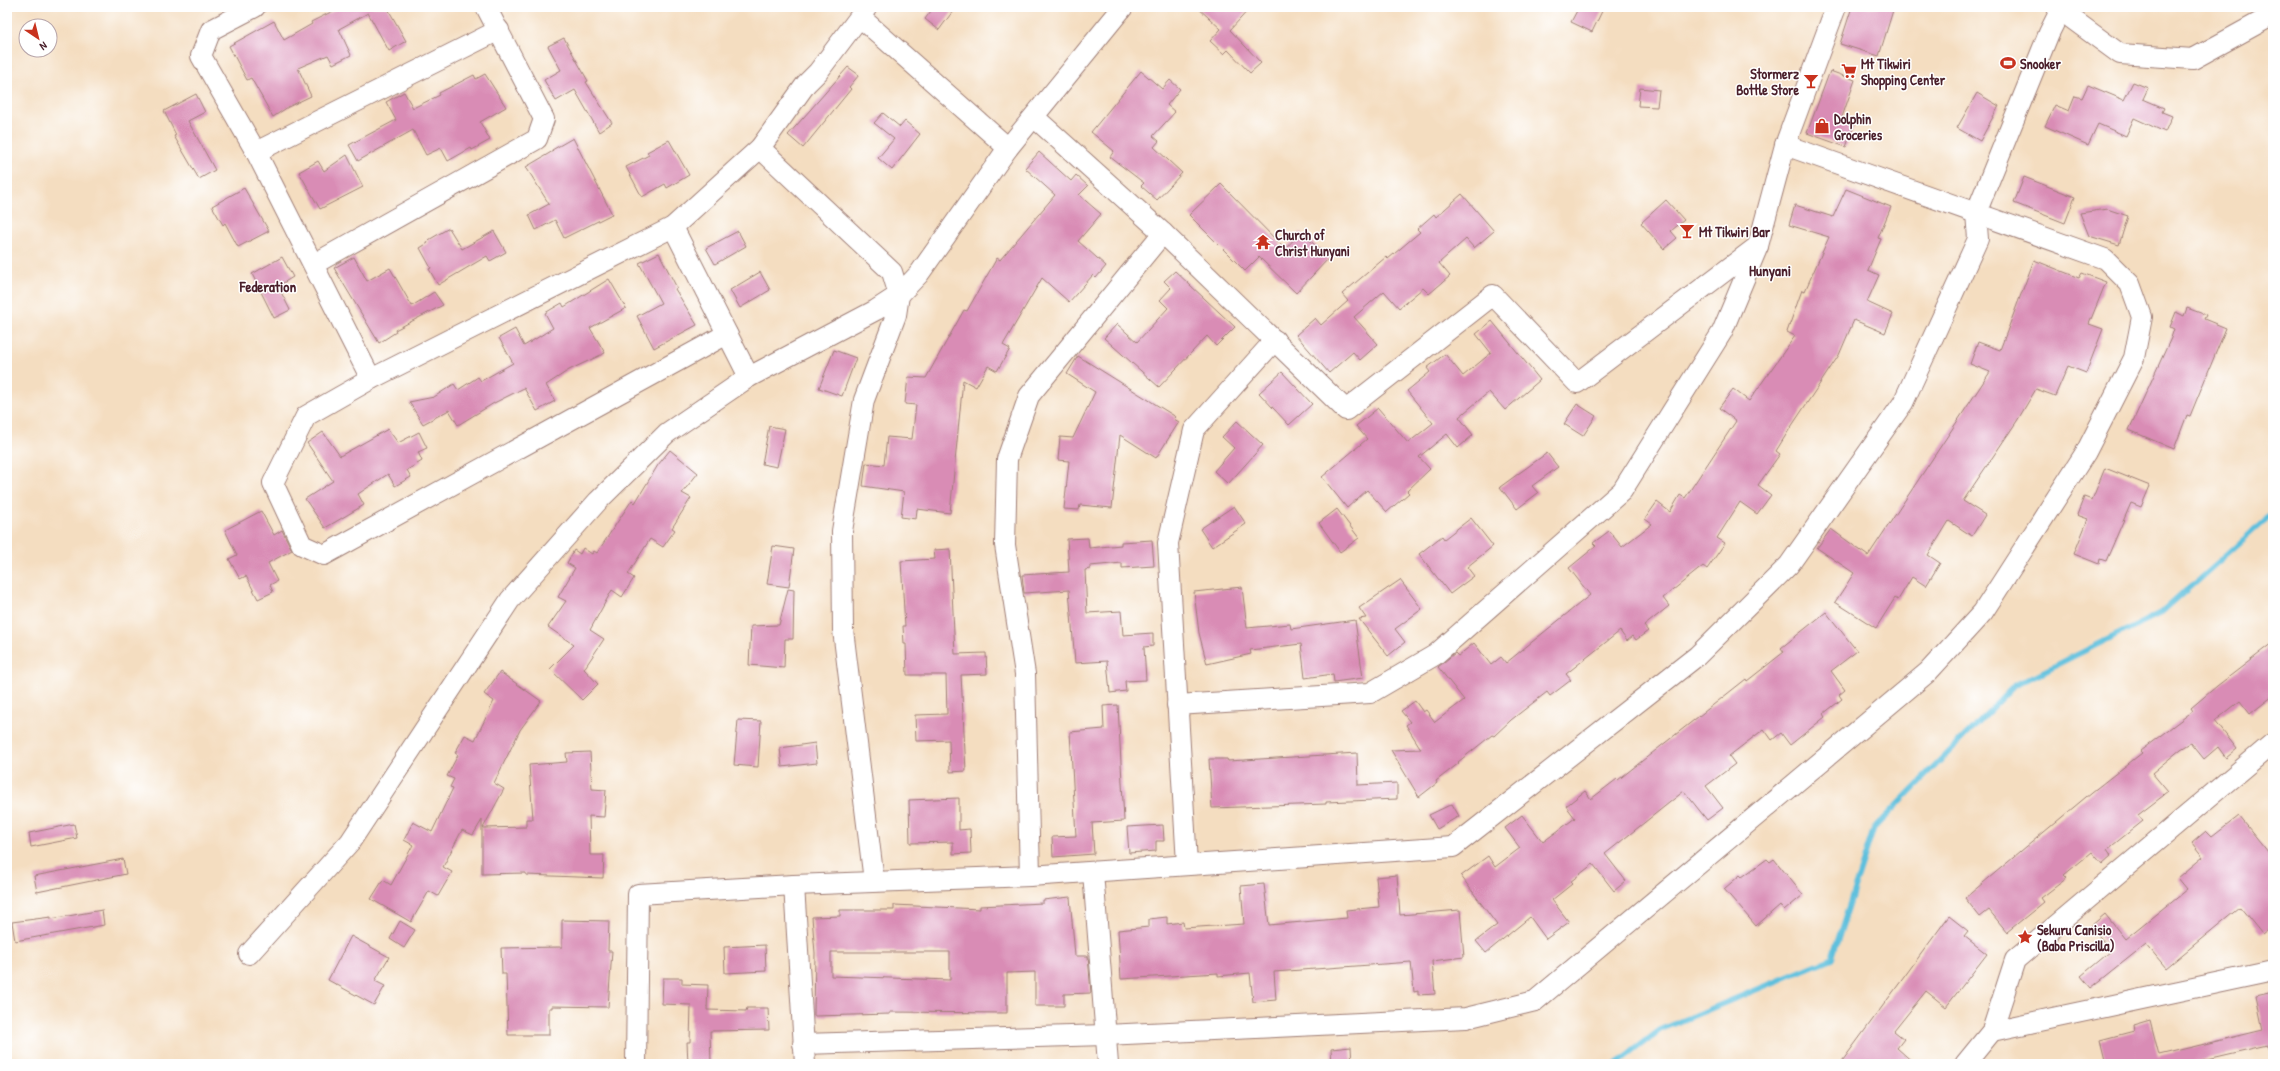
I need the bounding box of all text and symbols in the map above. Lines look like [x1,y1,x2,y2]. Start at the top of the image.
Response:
north arrow [18,18,58,58]
text: N [37,39,50,54]
place label: Mt Tikwiri Shopping Center [1861,54,1946,91]
sports icon: Snooker [1999,54,2017,72]
place label: Snooker [2020,54,2061,73]
supermarket icon: Mt Tikwiri Shopping Center [1840,62,1858,80]
place label: Stormerz Bottle Store [1736,64,1799,99]
bar icon: Stormerz Bottle Store [1802,72,1820,90]
place label: Dolphin Groceries [1834,109,1883,144]
shop icon: Dolphin Groceries [1813,117,1831,135]
bar icon: Mt Tikwiri Bar [1678,222,1696,240]
place label: Mt Tikwiri Bar [1699,222,1771,241]
place label: Church of Christ Hunyani [1275,225,1350,262]
temple icon: Church of Christ Hunyani [1254,233,1272,251]
district label: Hunyani [1749,260,1791,282]
district label: Federation [239,276,296,297]
place label: Sekuru Canisio (Baba Priscilla) [2037,920,2115,955]
place icon: Sekuru Canisio (Baba Priscilla) [2016,928,2034,946]

